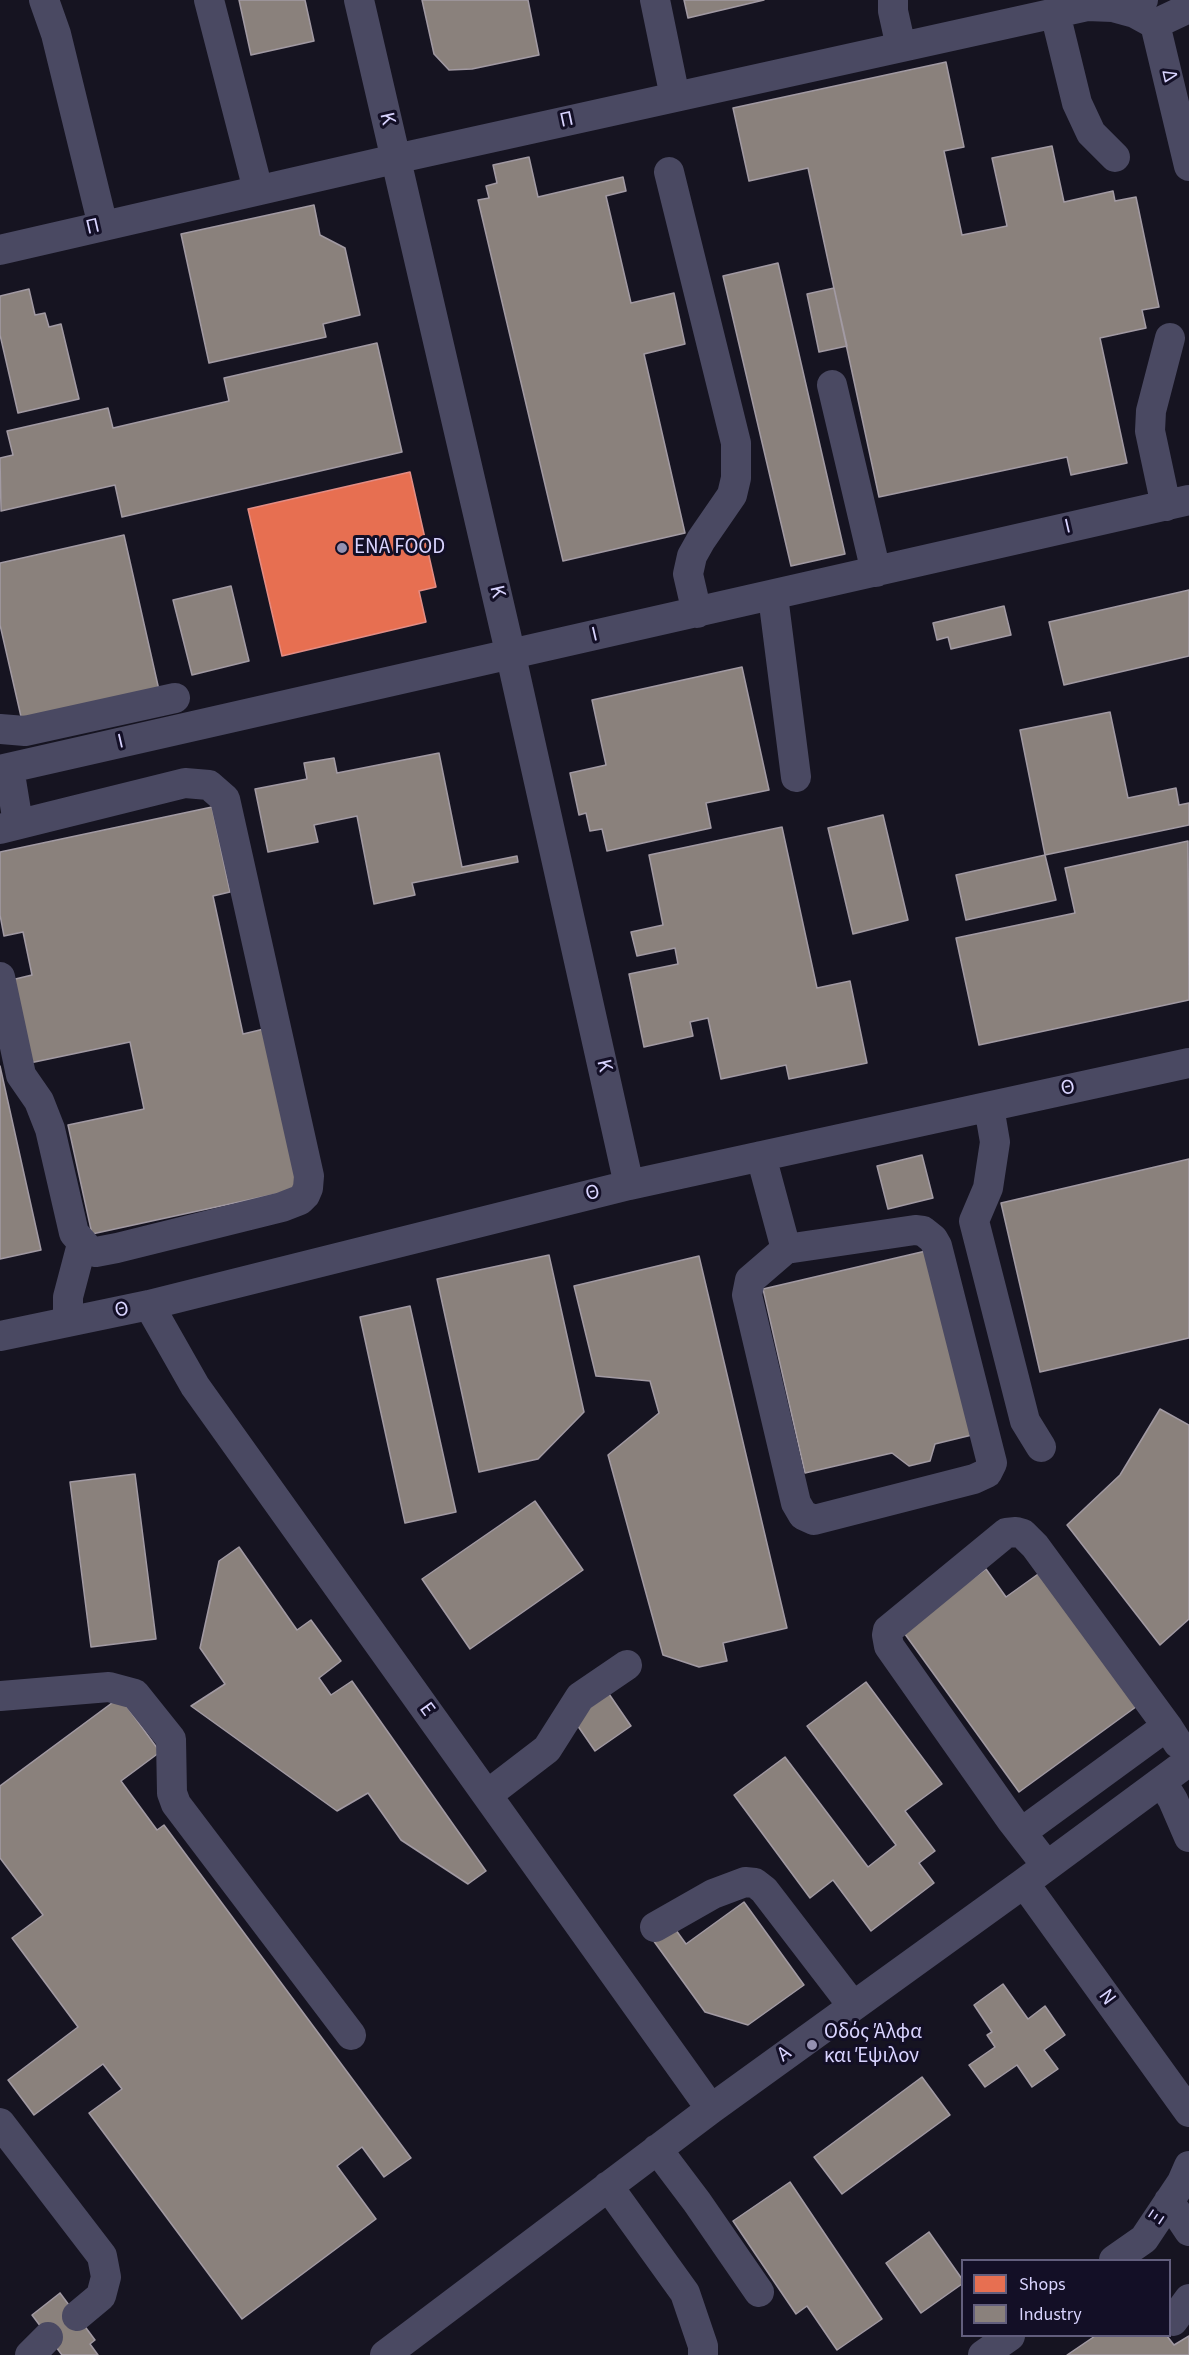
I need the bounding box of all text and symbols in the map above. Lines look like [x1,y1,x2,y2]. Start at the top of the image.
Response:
street label: Δ [1154,67,1182,85]
street label: Π [558,107,576,135]
street label: Κ [372,110,400,128]
street label: Π [84,214,102,242]
street label: Ι [1062,515,1074,541]
place label: ENA FOOD [354,535,445,561]
marker: ENA FOOD [335,541,349,555]
street label: Κ [482,583,510,601]
street label: Ι [589,623,601,649]
street label: Ι [115,730,127,756]
street label: Κ [589,1057,617,1075]
street label: Θ [1059,1075,1077,1103]
street label: Θ [583,1180,603,1208]
street label: Θ [113,1297,131,1325]
street label: Ε [413,1698,439,1722]
street label: Ν [1092,1985,1120,2011]
place label: Οδός Άλφα και Έψιλον [824,2020,922,2070]
marker: Οδός Άλφα και Έψιλον [805,2038,819,2052]
street label: Α [773,2041,797,2069]
street label: Ξ [1144,2206,1172,2230]
legend [961,2259,1171,2337]
text: Shops [1019,2272,1066,2297]
text: Industry [1019,2302,1082,2327]

